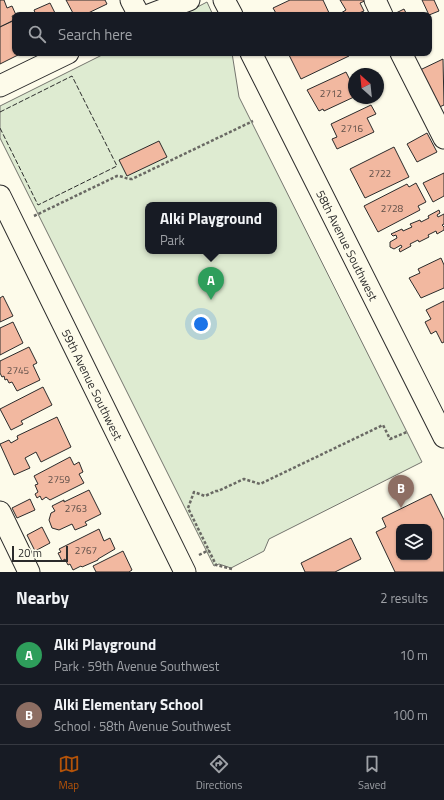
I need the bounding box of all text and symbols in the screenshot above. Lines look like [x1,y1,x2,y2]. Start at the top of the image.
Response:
search box [12,12,432,56]
icon: search [26,23,48,45]
text: Search here [58,23,132,46]
north arrow [348,68,384,104]
house number: 2712 [320,86,342,101]
house number: 2716 [341,121,364,136]
house number: 2722 [369,166,391,181]
street label: 58th Avenue Southwest [312,186,384,304]
house number: 2728 [381,201,404,216]
popup [145,202,277,254]
text: Alki Playground [160,207,262,230]
text: Park [160,230,185,250]
pin: A [198,267,224,300]
your location [191,314,211,334]
street label: 59th Avenue Southwest [57,326,128,444]
house number: 2745 [7,363,30,378]
house number: 2759 [48,472,71,487]
pin: B [388,475,414,508]
house number: 2763 [65,501,87,516]
map controls [396,524,432,560]
button: layers [396,524,432,560]
house number: 2767 [75,543,97,558]
scale bar [12,544,68,563]
text: 20 m [18,545,42,561]
text: Nearby [16,585,69,611]
text: 2 results [380,588,428,608]
text: Alki Playground [54,633,156,656]
text: A [25,645,33,665]
text: 10 m [400,645,428,665]
text: Park · 59th Avenue Southwest [54,656,219,676]
text: Alki Elementary School [54,693,203,716]
text: B [25,705,33,725]
text: 100 m [392,705,428,725]
text: School · 58th Avenue Southwest [54,716,231,736]
tab: Map [58,753,80,793]
tab: Directions [196,753,242,793]
tab: Saved [358,753,386,793]

